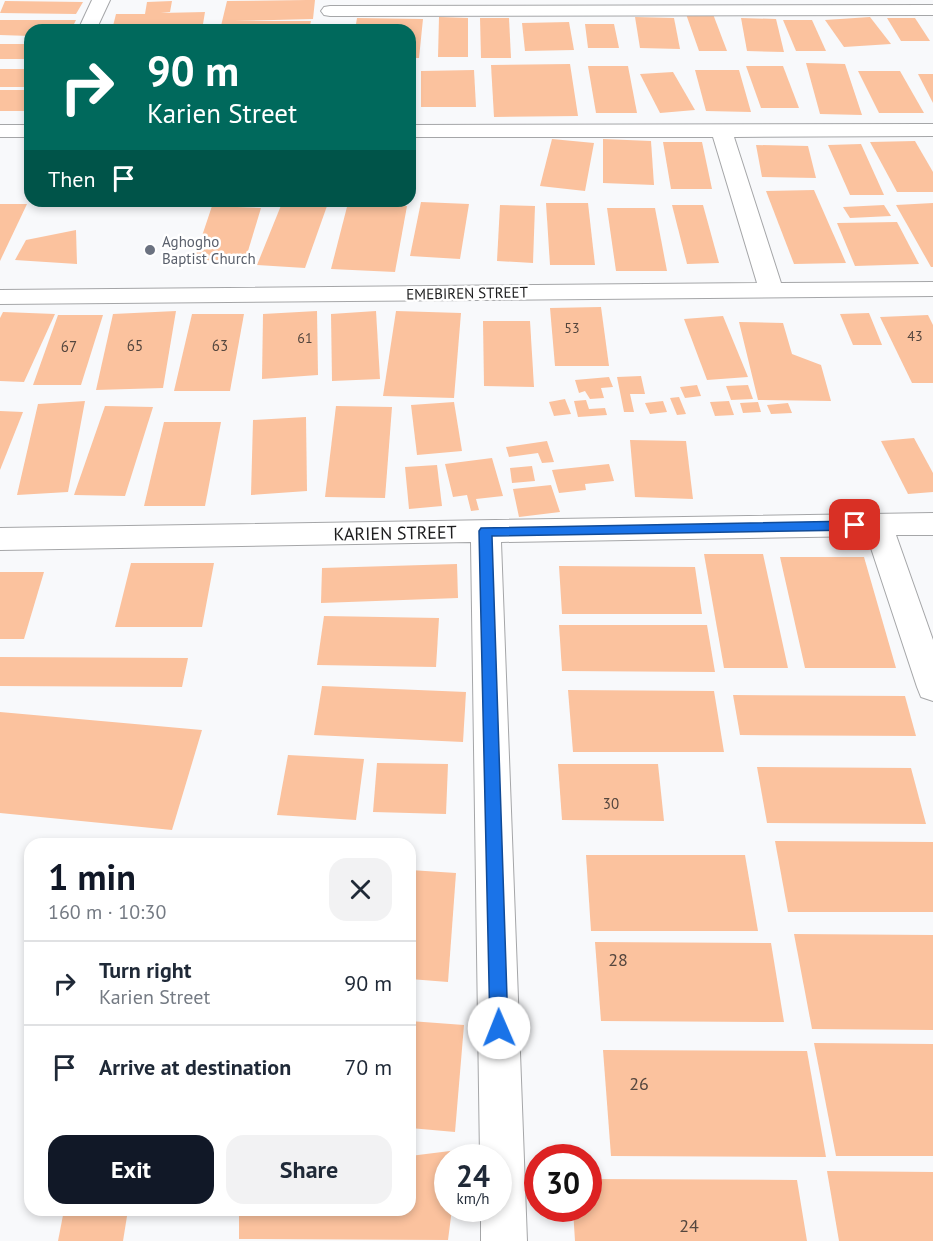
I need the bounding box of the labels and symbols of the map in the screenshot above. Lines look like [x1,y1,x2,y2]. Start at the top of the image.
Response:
place label: Aghogho Baptist Church [162,232,256,268]
marker: Aghogho Baptist Church [143,243,157,257]
street label: EMEBIREN STREET [406,282,529,304]
house number: 53 [564,319,580,337]
house number: 43 [907,327,923,345]
house number: 61 [297,329,313,347]
house number: 65 [127,336,143,355]
house number: 63 [212,336,228,355]
house number: 67 [61,337,77,356]
pin [829,499,880,550]
street label: KARIEN STREET [333,520,457,546]
house number: 30 [603,794,619,813]
house number: 28 [608,948,628,971]
position arrow [467,996,531,1060]
house number: 26 [629,1072,649,1095]
speed limit sign: 30 [524,1144,602,1222]
house number: 24 [679,1214,699,1237]

